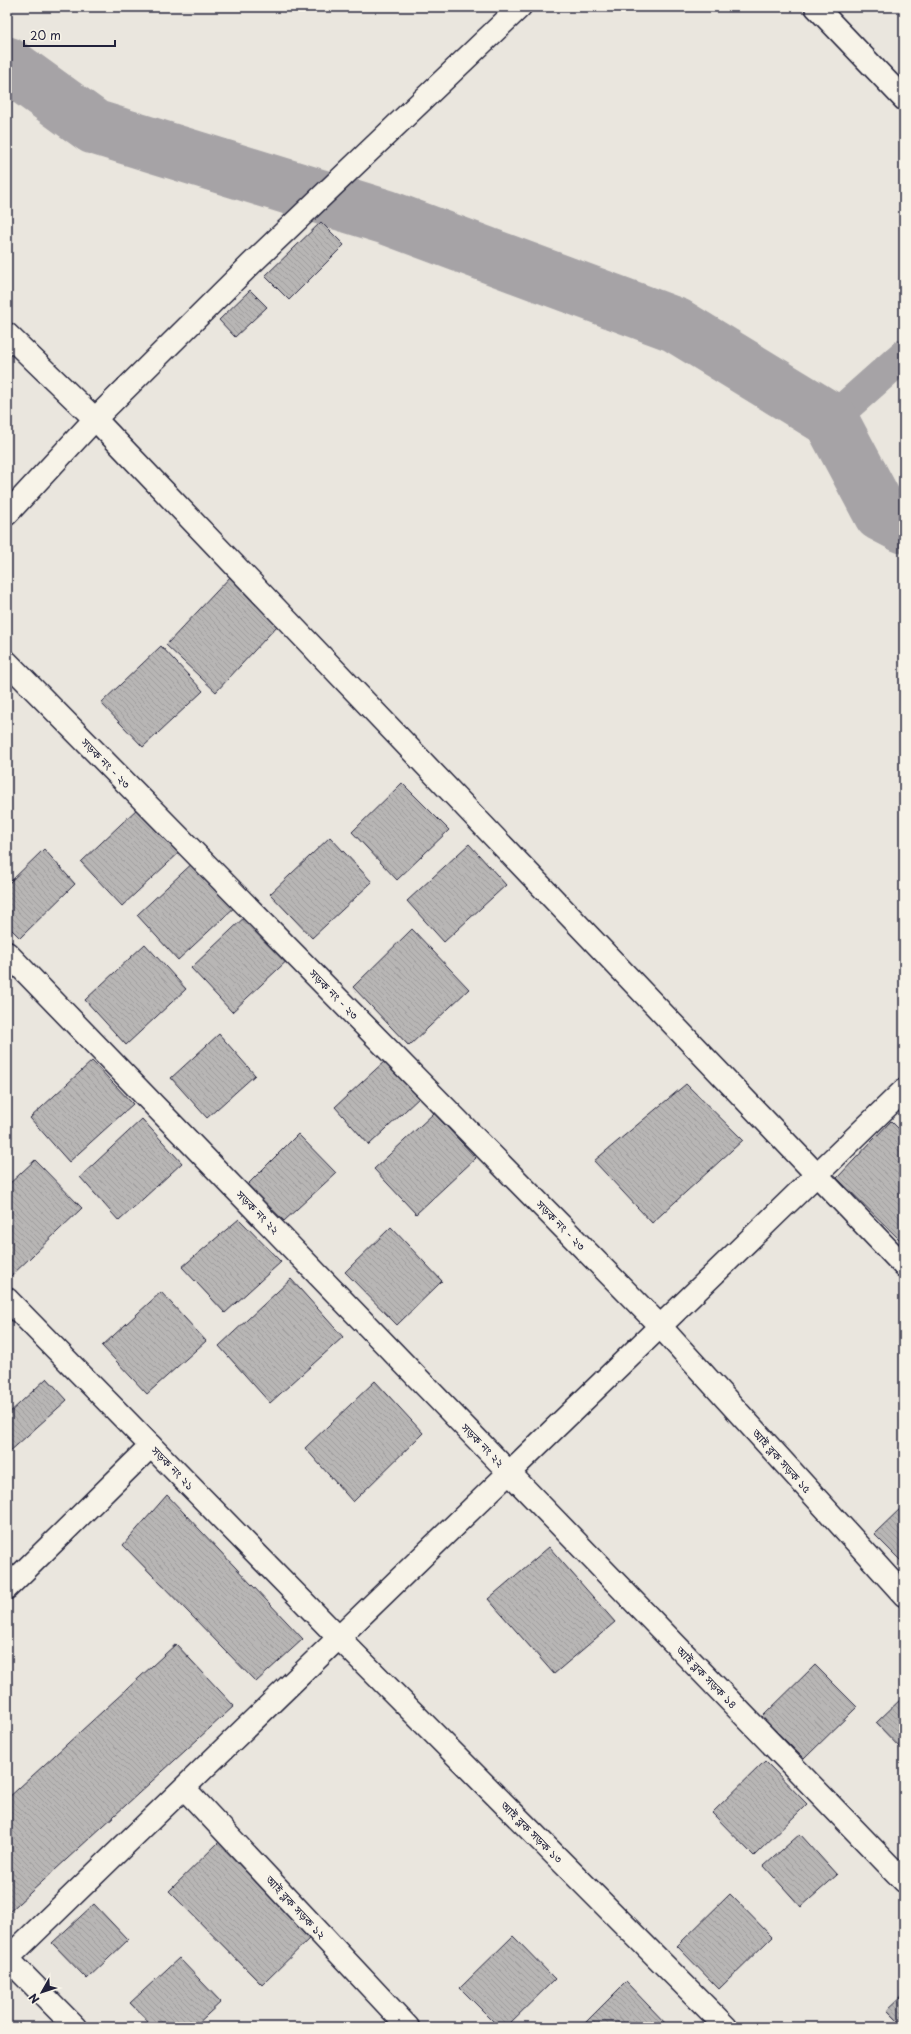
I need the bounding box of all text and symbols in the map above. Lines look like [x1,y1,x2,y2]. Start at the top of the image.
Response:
scale bar [24,22,115,48]
text: 20 m [30,26,61,44]
street label: সড়ক নং - ২৩ [77,733,135,792]
street label: সড়ক নং - ২৩ [305,964,363,1023]
street label: সড়ক নং ২২ [232,1186,284,1238]
street label: সড়ক নং - ২৩ [532,1195,590,1254]
street label: সড়ক নং ২২ [457,1419,509,1471]
street label: আই ব্লক সড়ক ১৫ [748,1424,816,1497]
street label: সড়ক নং ২১ [147,1442,198,1494]
street label: আই ব্লক সড়ক ১৪ [672,1641,741,1712]
street label: আই ব্লক সড়ক ১৩ [497,1797,567,1867]
street label: আই ব্লক সড়ক ১২ [261,1871,330,1943]
north arrow [22,1972,62,2012]
text: N [24,1990,43,2007]

